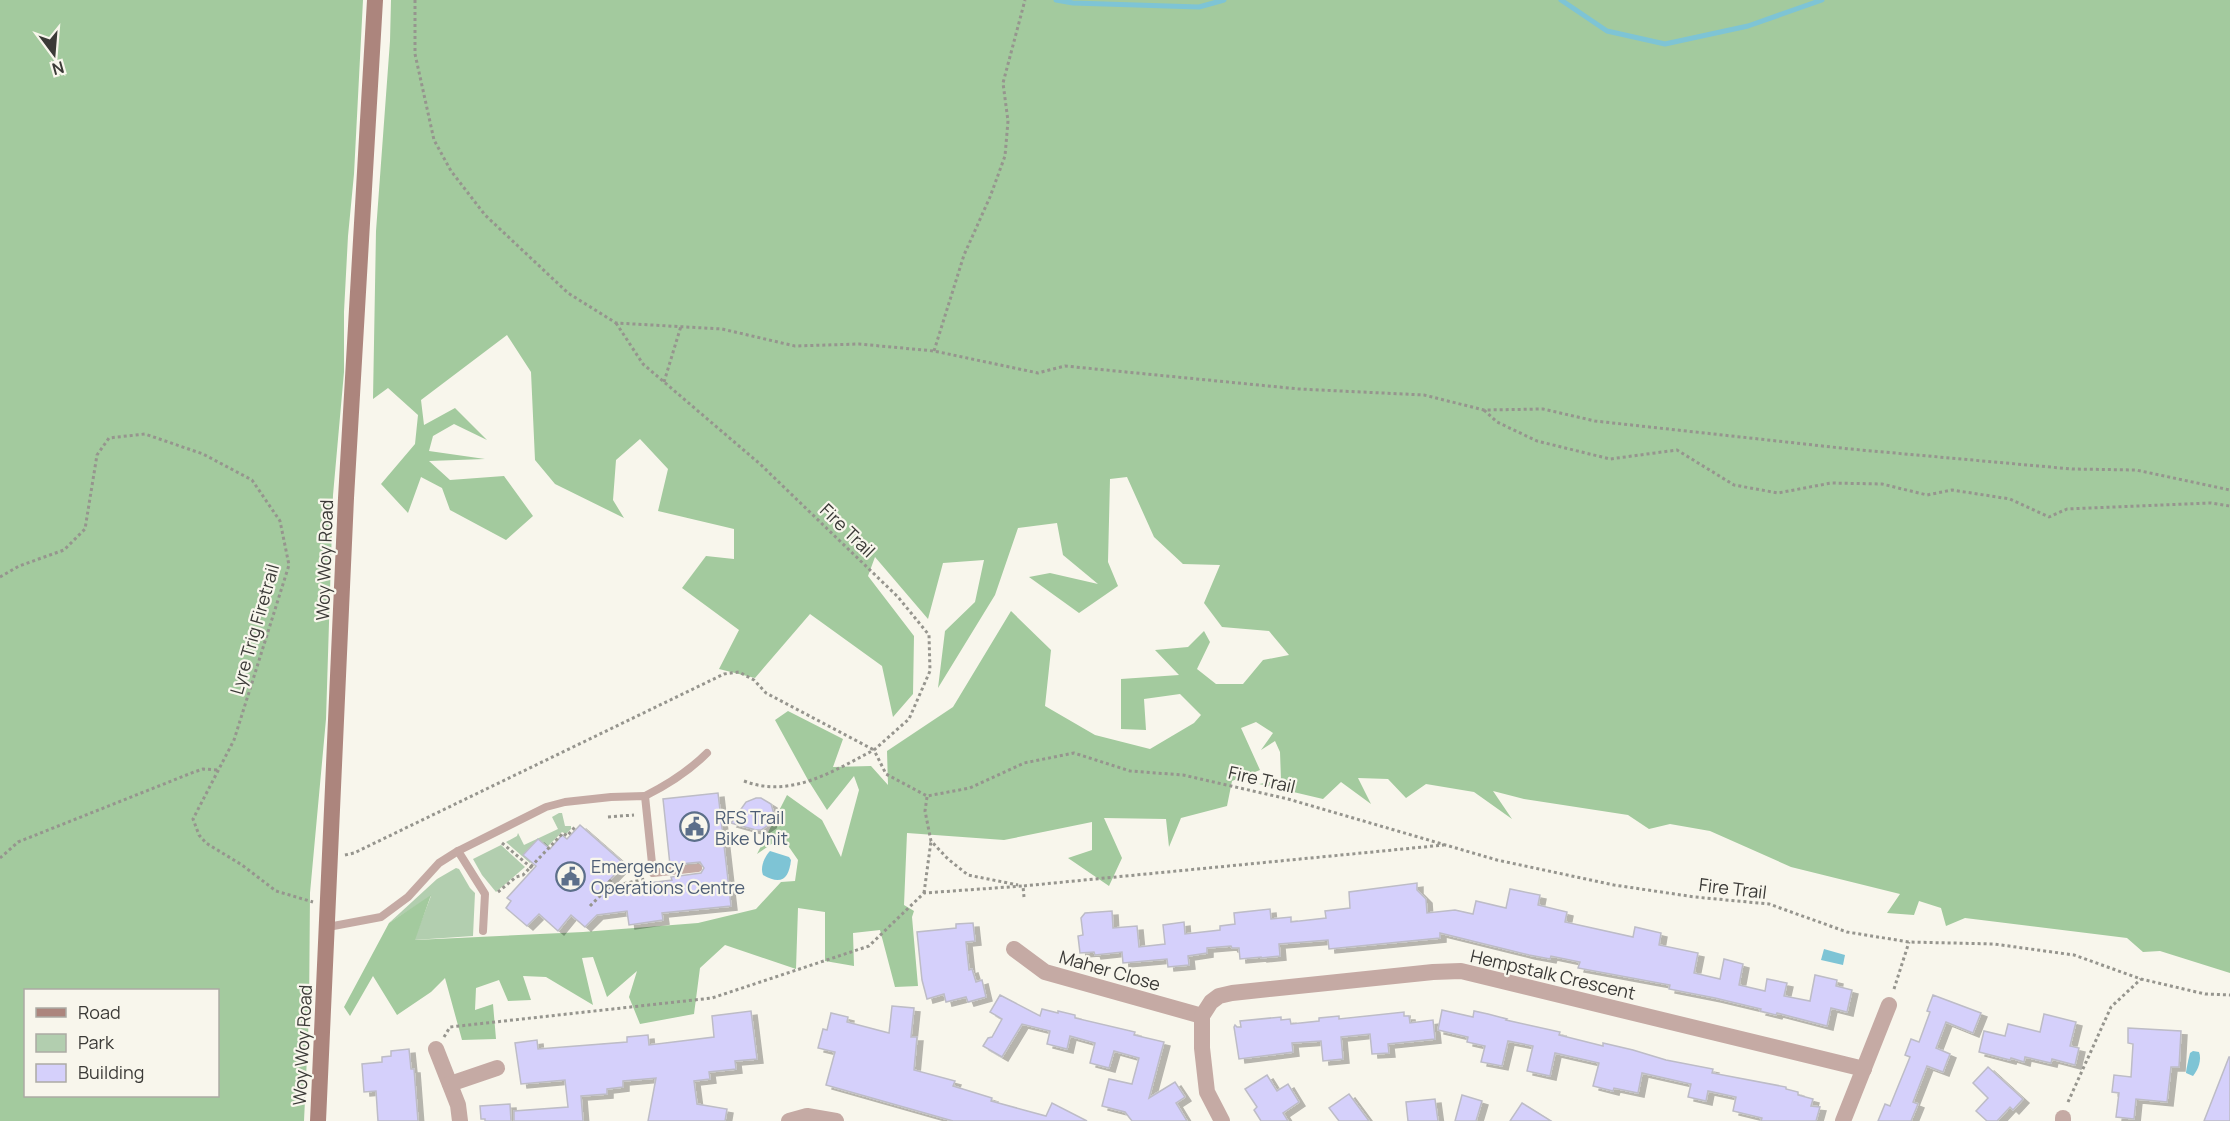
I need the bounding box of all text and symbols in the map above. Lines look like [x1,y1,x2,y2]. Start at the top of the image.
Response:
north arrow [24,24,84,84]
text: N [50,56,67,81]
street label: Fire Trail [815,498,881,562]
street label: Woy Woy Road [310,499,338,621]
street label: Lyre Trig Firetrail [224,561,284,697]
street label: Fire Trail [1226,760,1298,798]
place label: RFS Trail Bike Unit [715,805,788,850]
public building icon: RFS Trail Bike Unit [678,811,710,843]
place label: Emergency Operations Centre [591,854,745,899]
public building icon: Emergency Operations Centre [554,860,586,892]
street label: Fire Trail [1698,872,1768,904]
street label: Hempstalk Crescent [1468,943,1638,1005]
street label: Maher Close [1057,944,1163,996]
street label: Woy Woy Road [287,984,317,1106]
legend [24,989,219,1097]
text: Road [78,1000,121,1024]
text: Park [78,1030,115,1054]
text: Building [78,1060,144,1084]

